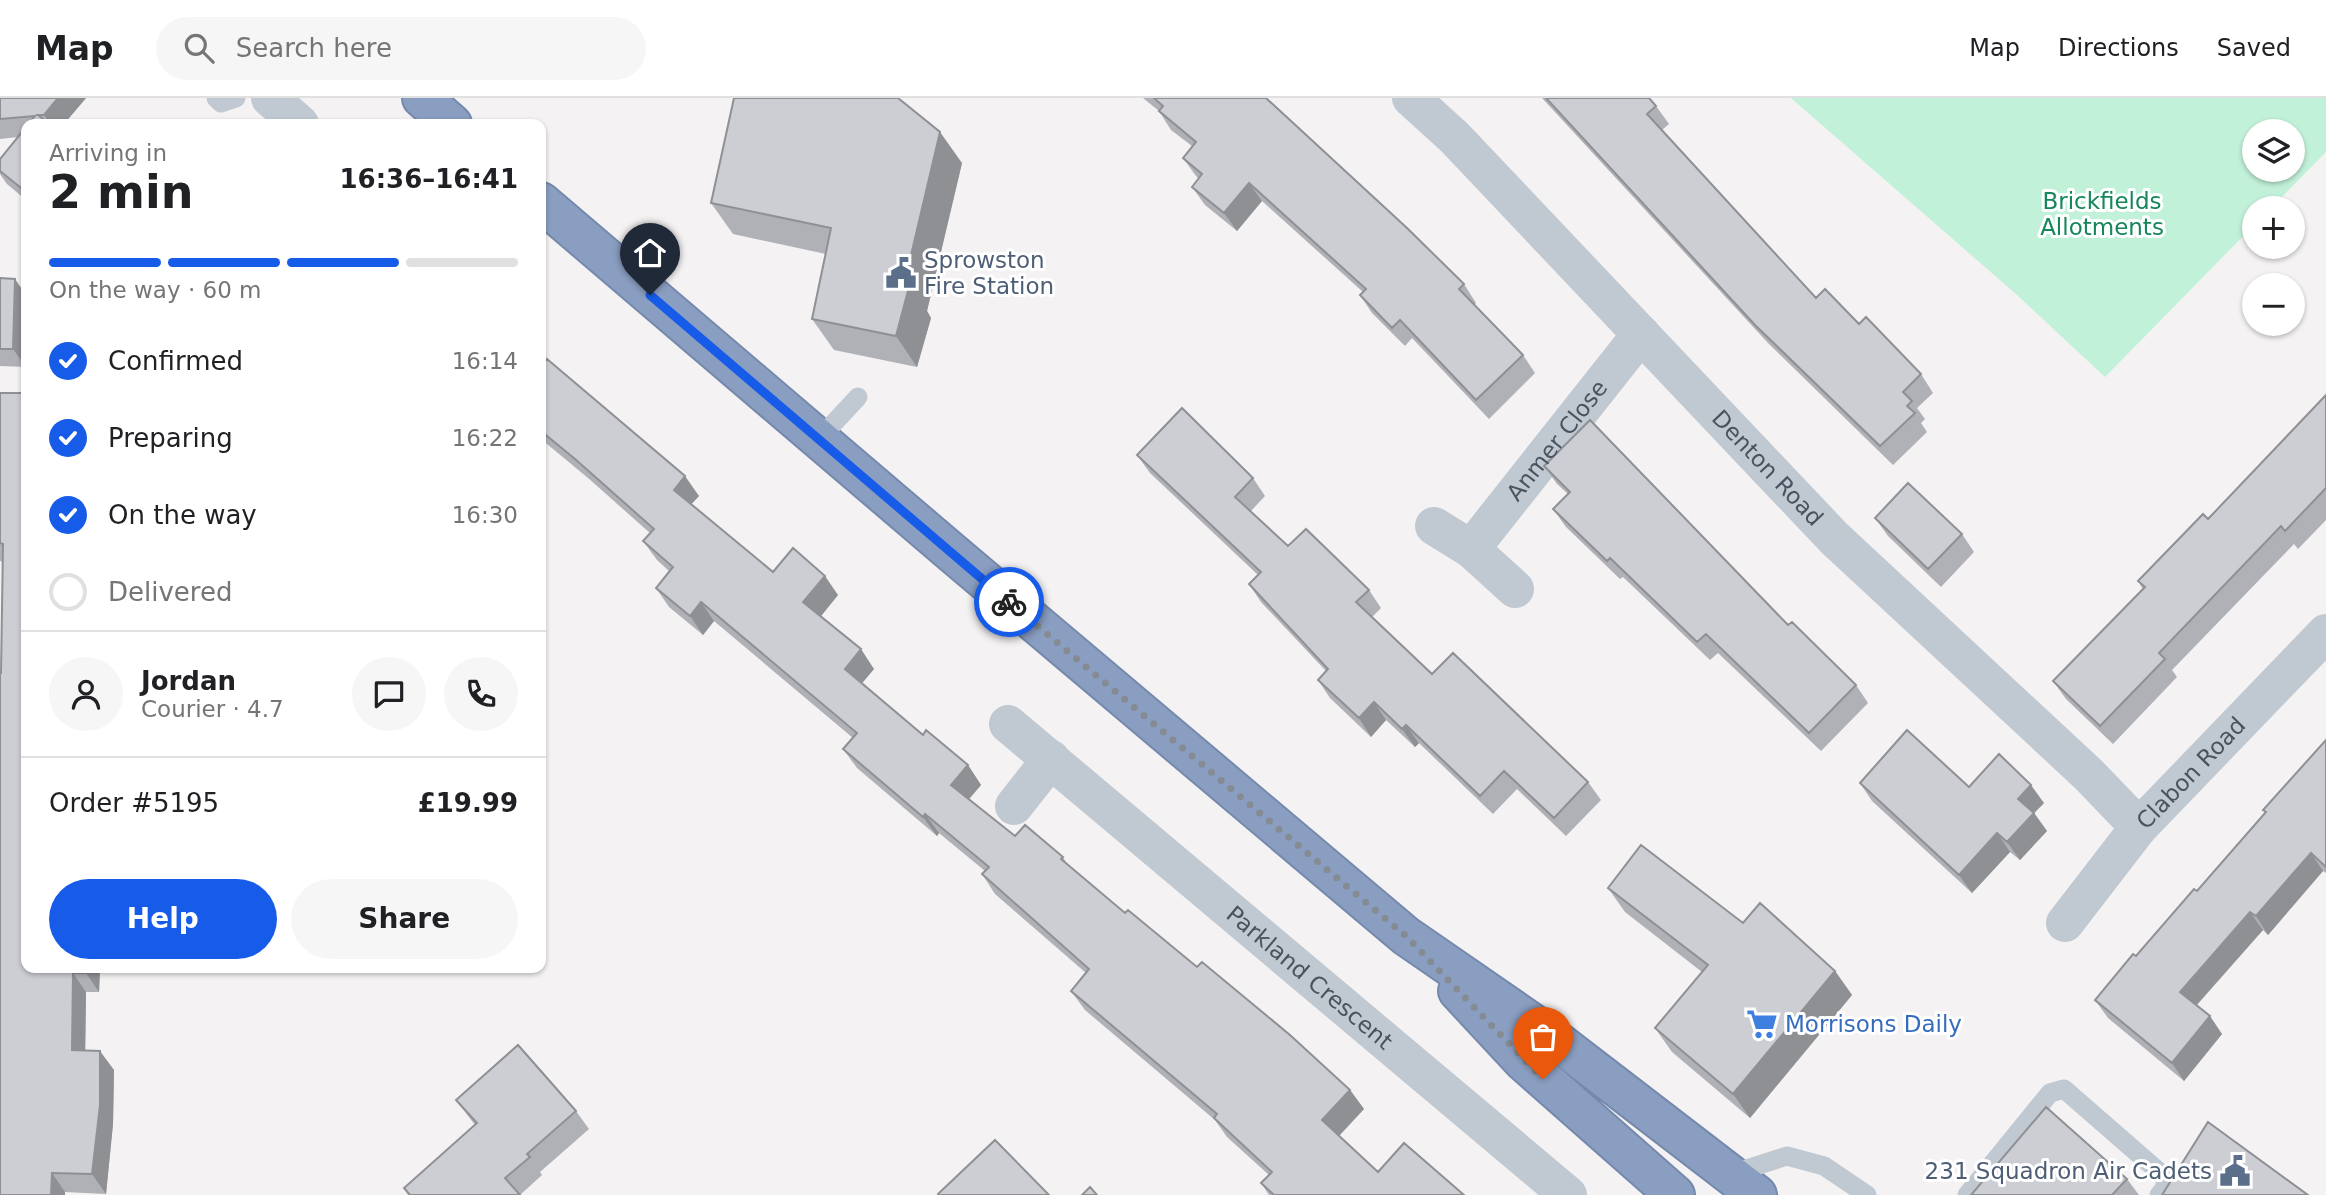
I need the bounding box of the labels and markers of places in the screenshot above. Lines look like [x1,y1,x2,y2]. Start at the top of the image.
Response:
pin [620,223,680,295]
place label: Sprowston Fire Station [924,247,1054,299]
public building icon: Sprowston Fire Station [884,256,918,290]
pin [1513,1007,1573,1079]
supermarket icon: Morrisons Daily [1745,1007,1779,1041]
place label: Morrisons Daily [1785,1011,1962,1037]
public building icon: 231 Squadron Air Cadets [2218,1154,2252,1188]
place label: 231 Squadron Air Cadets [1925,1158,2212,1184]

